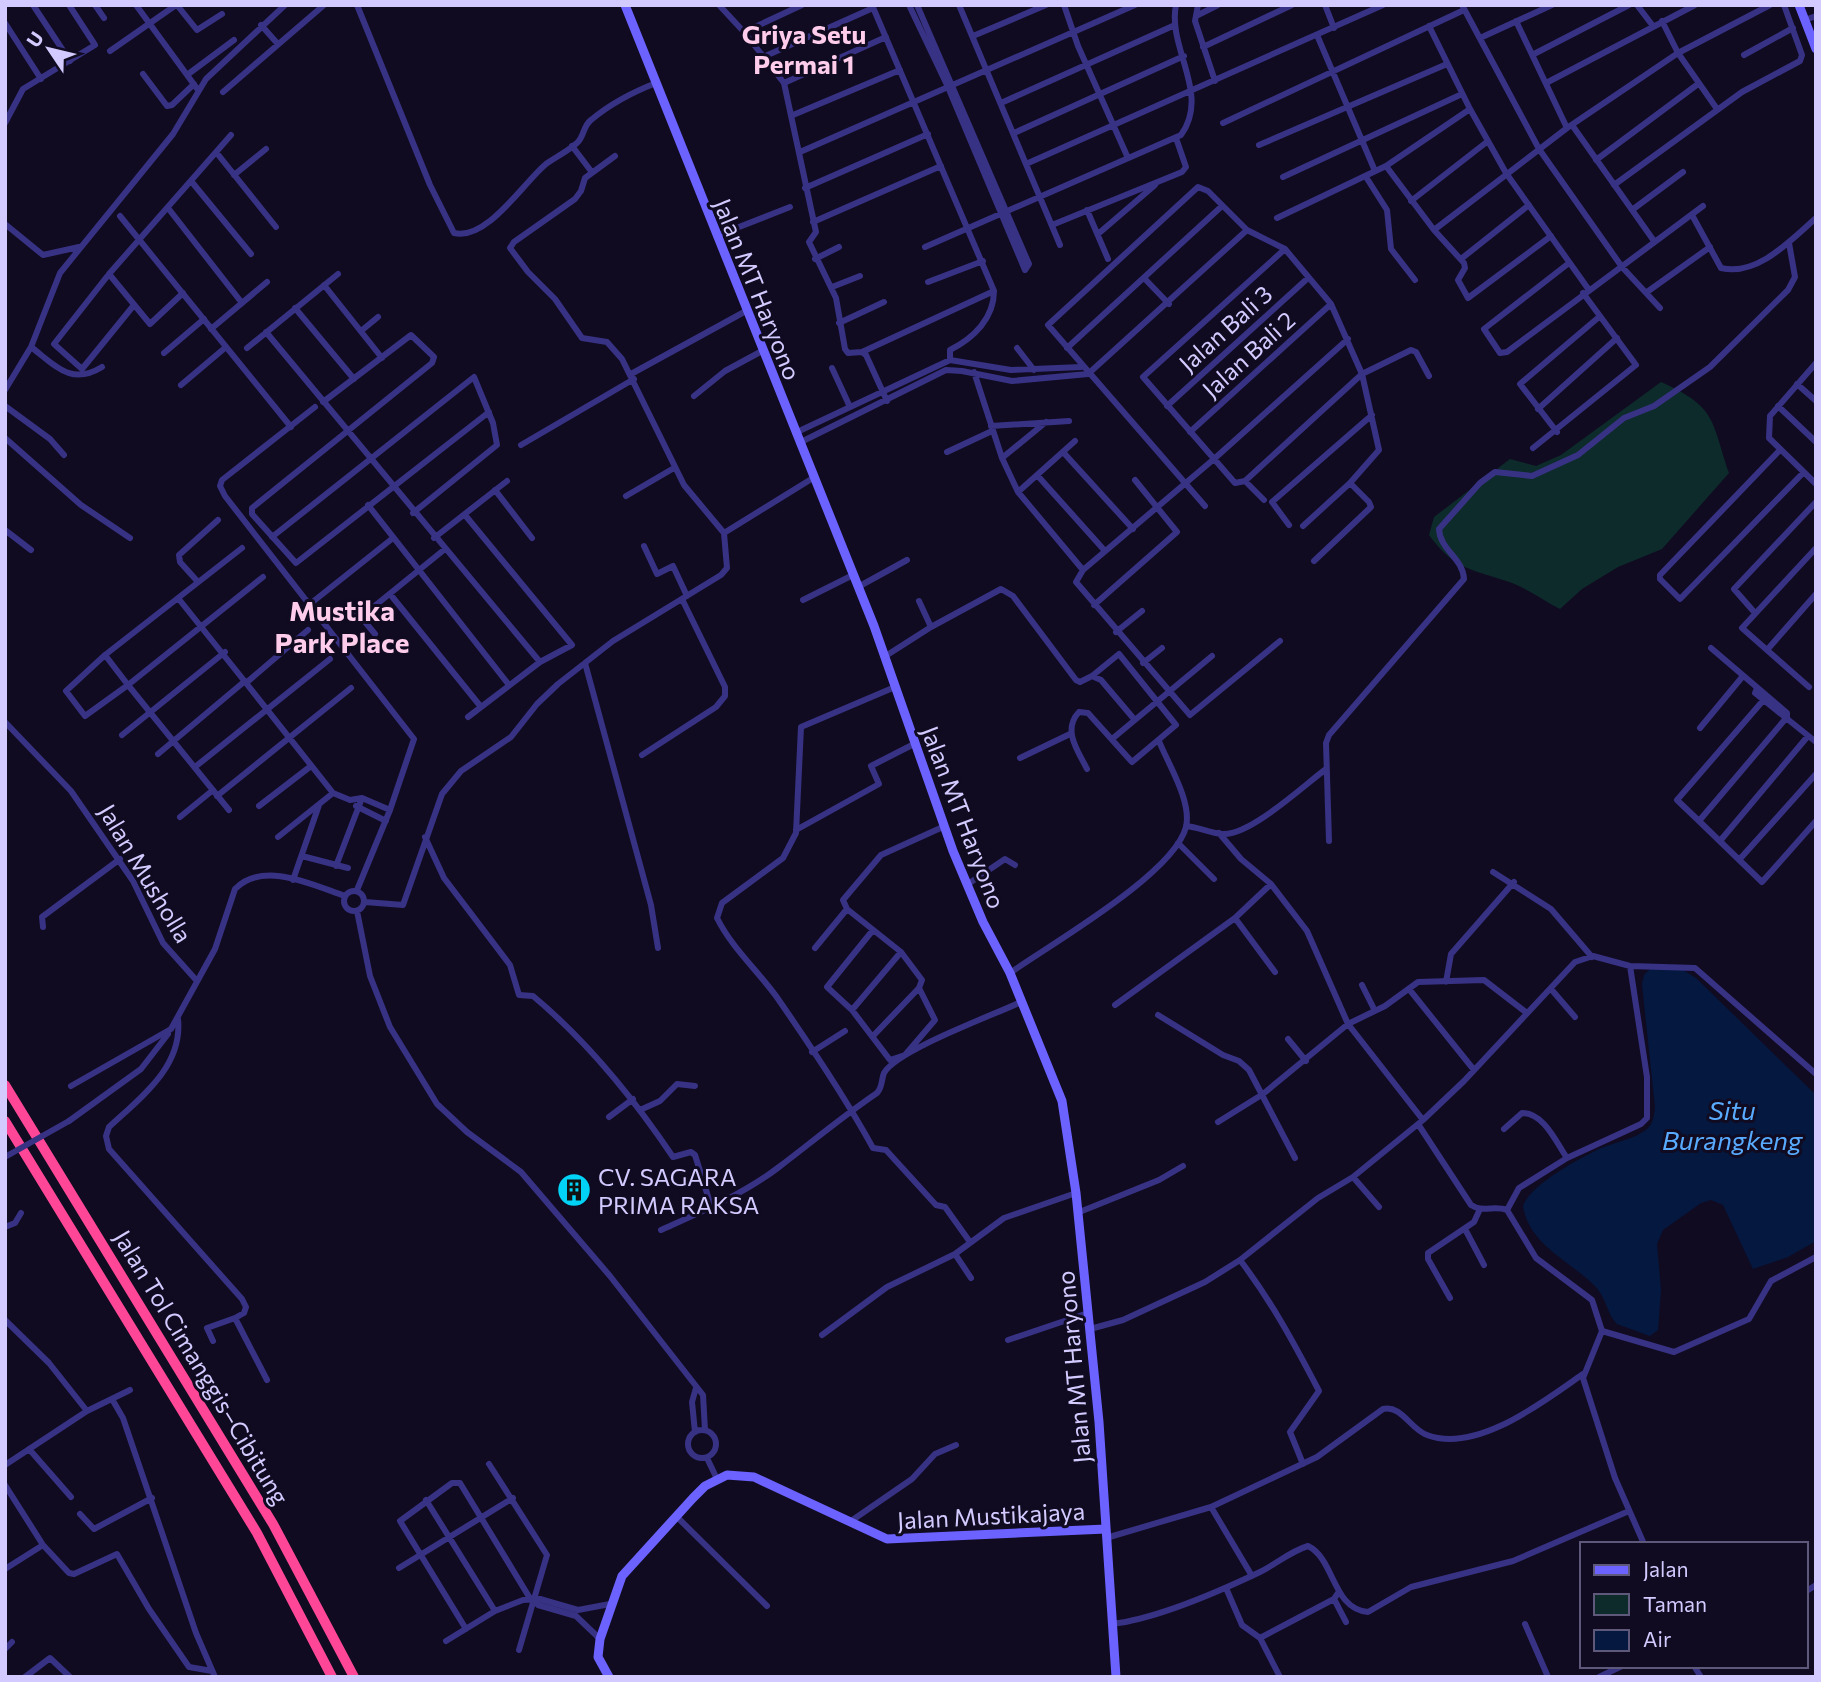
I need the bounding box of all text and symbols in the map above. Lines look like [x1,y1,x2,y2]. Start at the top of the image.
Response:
north arrow [14,14,84,84]
district label: Griya Setu Permai 1 [742,18,866,79]
text: U [21,27,48,51]
street label: Jalan MT Haryono [708,194,808,384]
street label: Jalan Bali 3 [1173,279,1277,377]
street label: Jalan Bali 2 [1196,305,1300,403]
district label: Mustika Park Place [275,593,409,659]
street label: Jalan MT Haryono [916,722,1012,912]
street label: Jalan Musholla [93,798,199,948]
water label: Situ Burangkeng [1662,1094,1803,1155]
place label: CV. SAGARA PRIMA RAKSA [598,1162,759,1219]
building icon: CV. SAGARA PRIMA RAKSA [555,1171,593,1209]
street label: Jalan Tol Cimanggis–Cibitung [108,1224,296,1510]
street label: Jalan MT Haryono [1050,1270,1096,1464]
street label: Jalan Mustikajaya [896,1496,1086,1534]
legend [1580,1542,1807,1668]
text: Jalan [1643,1556,1688,1581]
text: Taman [1643,1591,1707,1616]
text: Air [1643,1626,1671,1651]

